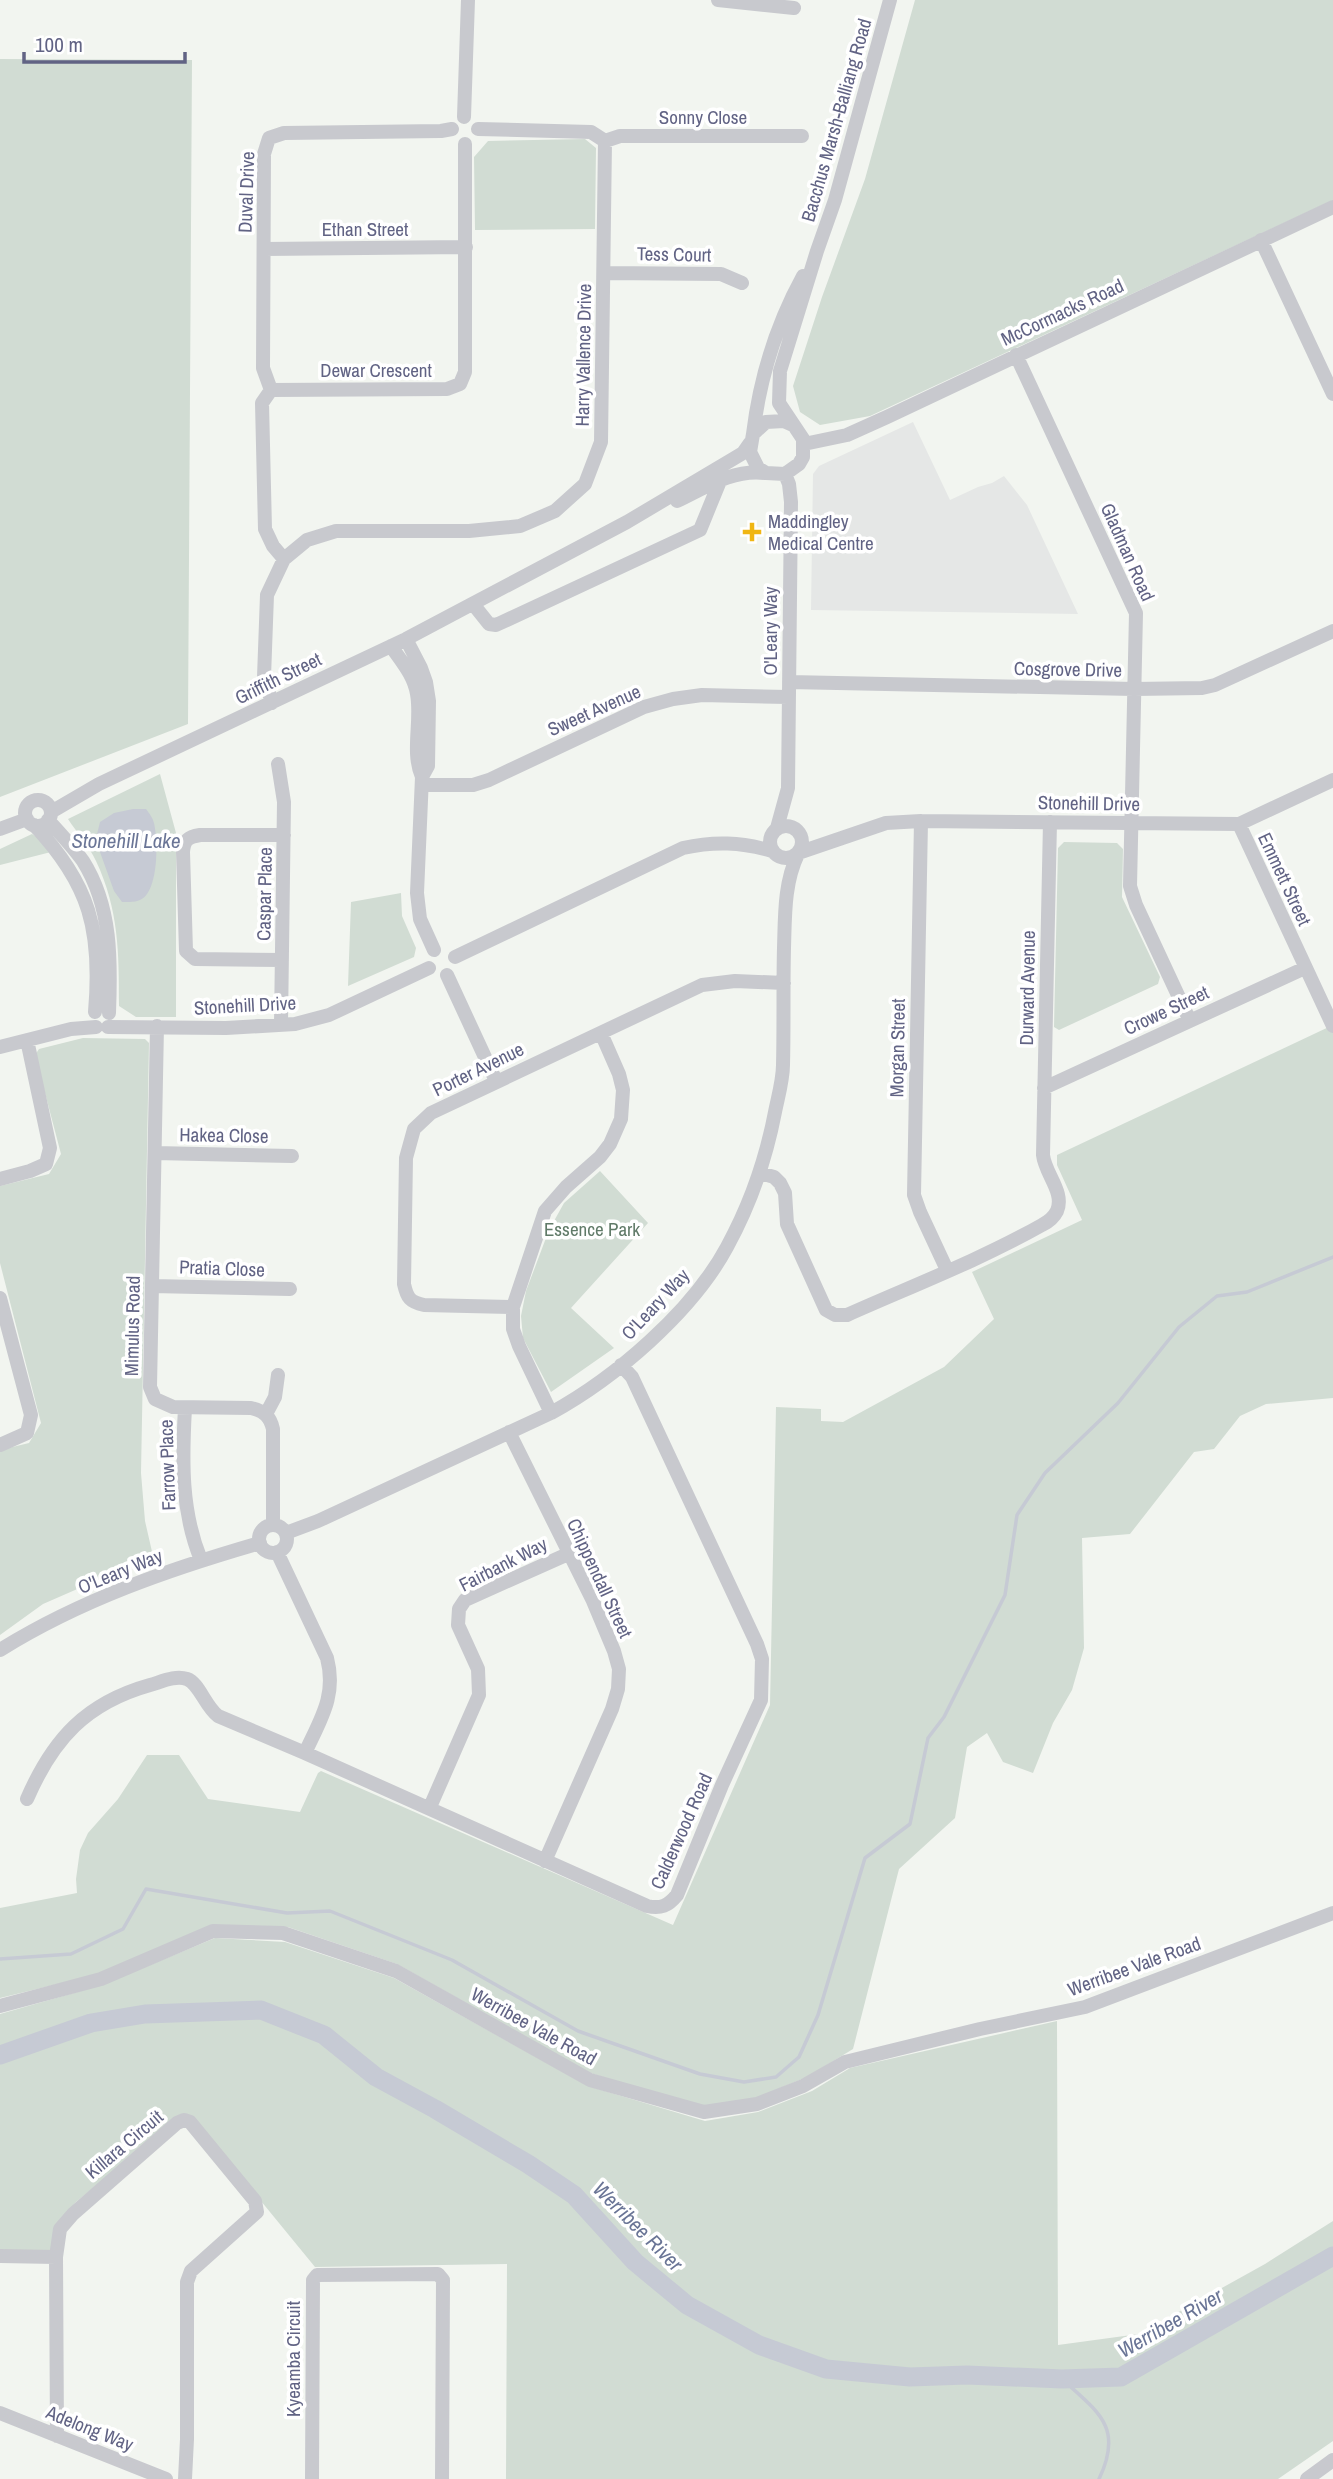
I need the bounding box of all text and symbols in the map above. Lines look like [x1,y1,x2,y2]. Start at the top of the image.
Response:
street label: Bacchus Marsh-Balliang Road [795,15,877,225]
scale bar [24,21,186,65]
text: 100 m [35,30,83,59]
street label: Sonny Close [659,104,747,130]
street label: Duval Drive [232,151,260,233]
street label: Ethan Street [322,216,409,242]
street label: Tess Court [637,240,712,268]
street label: McCormacks Road [996,272,1128,352]
street label: Harry Vallence Drive [569,283,597,427]
street label: Dewar Crescent [320,357,433,383]
street label: Gladman Road [1095,499,1161,605]
place label: Maddingley Medical Centre [768,508,874,556]
marker: Maddingley Medical Centre [742,522,762,542]
street label: O'Leary Way [757,586,783,676]
street label: Griffith Street [230,646,326,710]
street label: Cosgrove Drive [1014,655,1122,683]
street label: Sweet Avenue [543,678,645,742]
street label: Stonehill Drive [1038,789,1140,817]
water label: Stonehill Lake [71,826,181,855]
street label: Emmett Street [1252,828,1318,930]
street label: Caspar Place [250,847,278,941]
street label: Durward Avenue [1013,930,1041,1046]
street label: Crowe Street [1119,979,1213,1041]
street label: Stonehill Drive [193,989,297,1021]
street label: Morgan Street [883,998,911,1098]
street label: Porter Avenue [428,1036,528,1102]
street label: Hakea Close [179,1121,269,1149]
park label: Essence Park [544,1216,640,1242]
street label: Pratia Close [179,1254,265,1282]
street label: O'Leary Way [615,1262,695,1345]
street label: Mimulus Road [118,1276,146,1376]
street label: Farrow Place [152,1419,182,1511]
street label: Chippendall Street [561,1514,639,1643]
street label: Fairbank Way [454,1531,552,1597]
street label: O'Leary Way [74,1542,166,1600]
street label: Calderwood Road [644,1769,718,1893]
street label: Werribee Vale Road [1064,1930,1204,2002]
street label: Werribee Vale Road [467,1981,601,2071]
street label: Killara Circuit [79,2103,169,2184]
water label: Werribee River [587,2175,690,2278]
water label: Werribee River [1112,2281,1229,2365]
street label: Kyeamba Circuit [280,2300,306,2417]
street label: Adelong Way [42,2398,138,2457]

